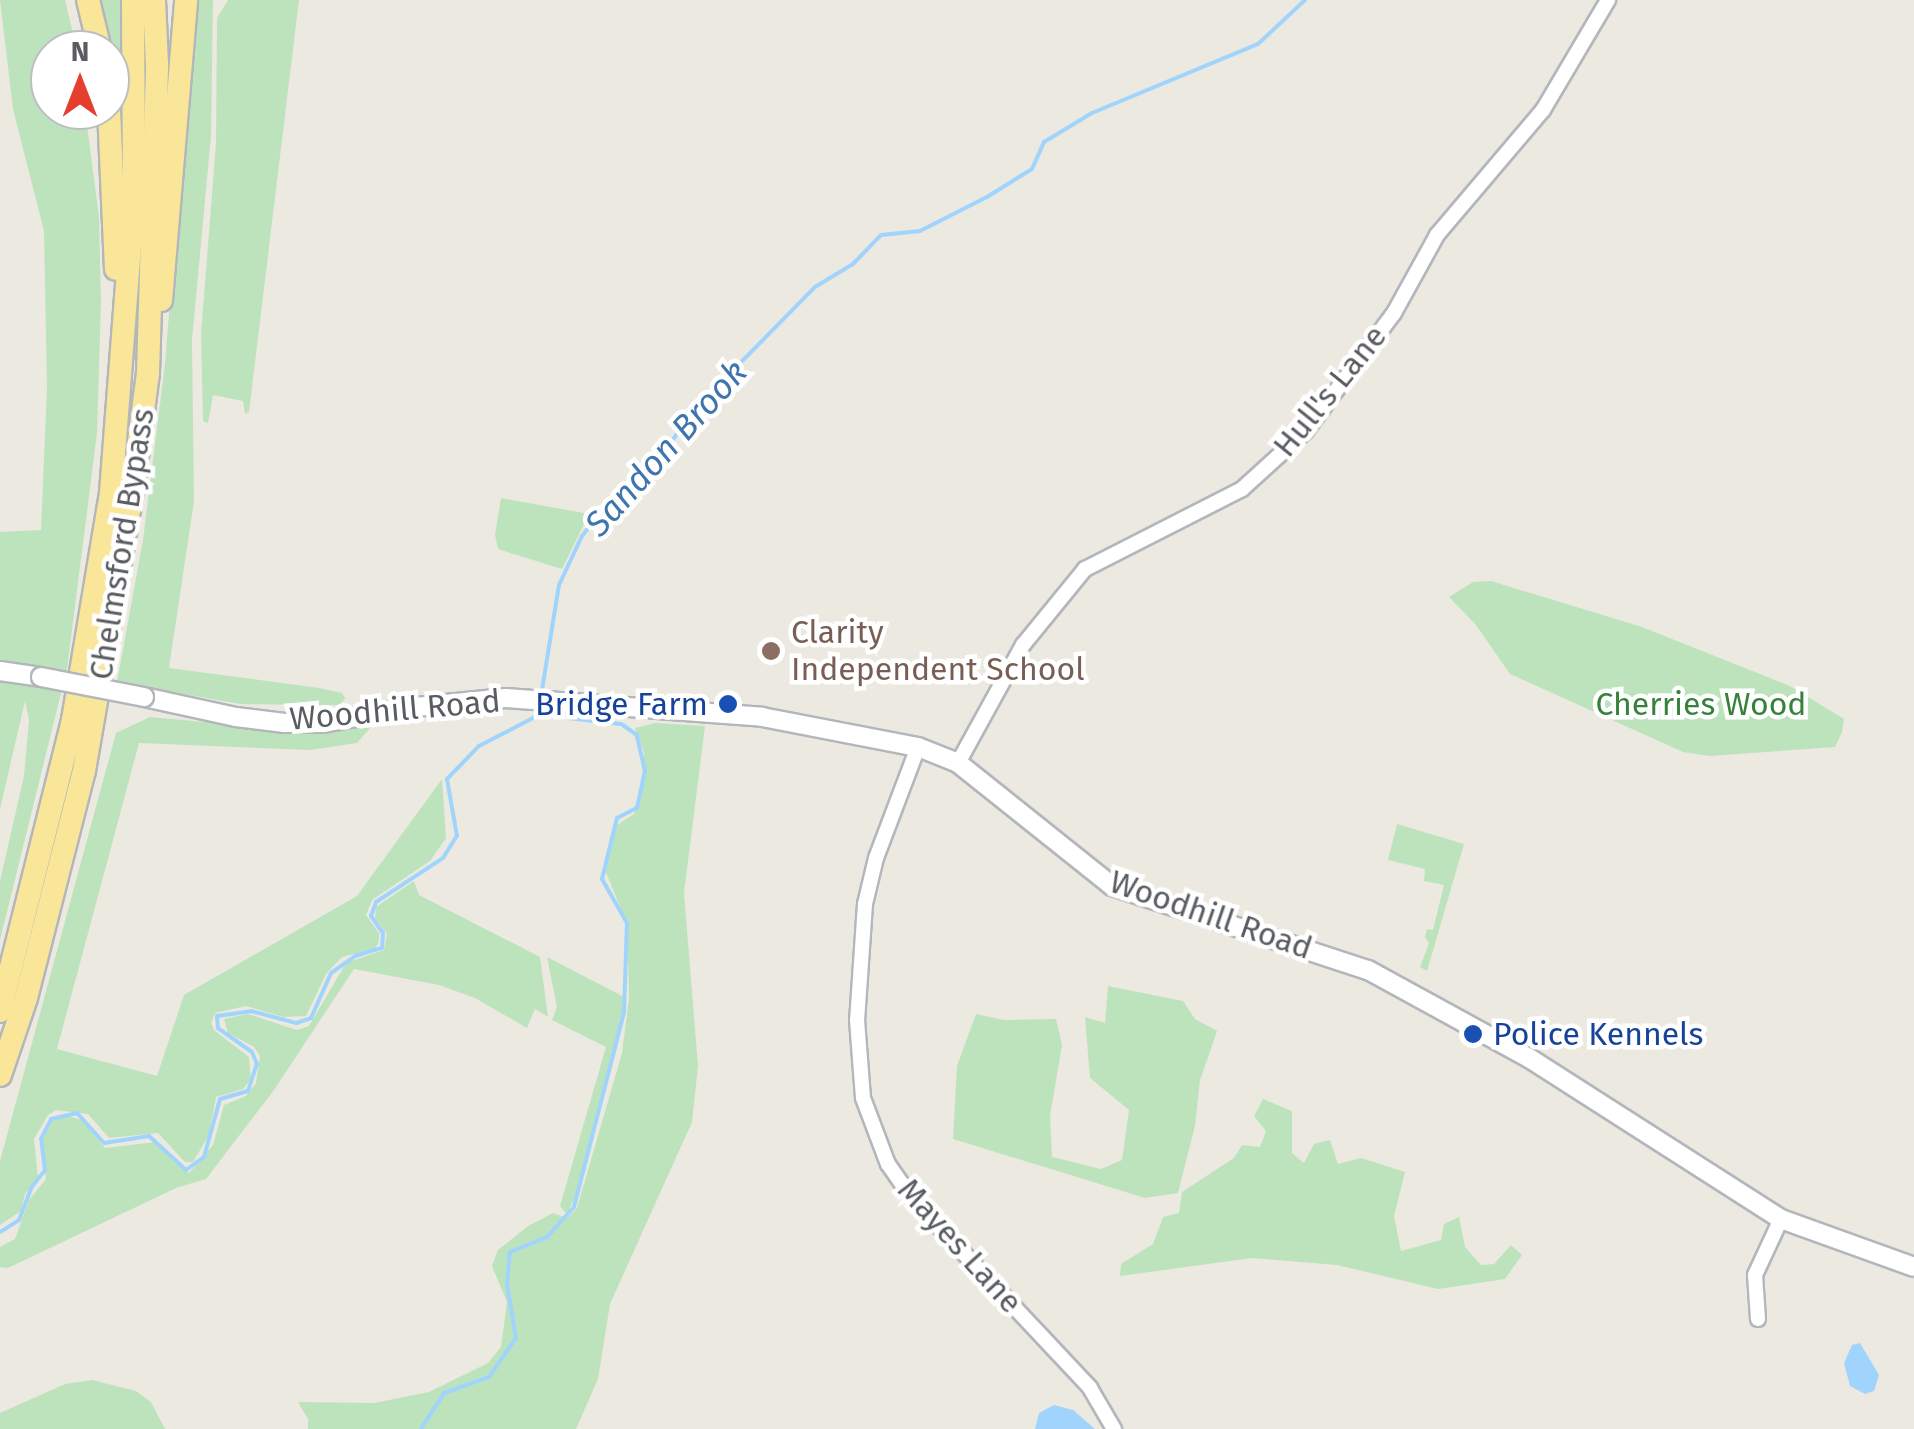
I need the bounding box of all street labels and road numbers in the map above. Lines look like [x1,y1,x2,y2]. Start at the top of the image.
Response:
street label: Hull's Lane [1265,318,1395,464]
street label: Chelmsford Bypass [82,406,162,682]
street label: Woodhill Road [288,682,502,738]
street label: Woodhill Road [1105,862,1317,968]
street label: Mayes Lane [890,1171,1030,1321]

